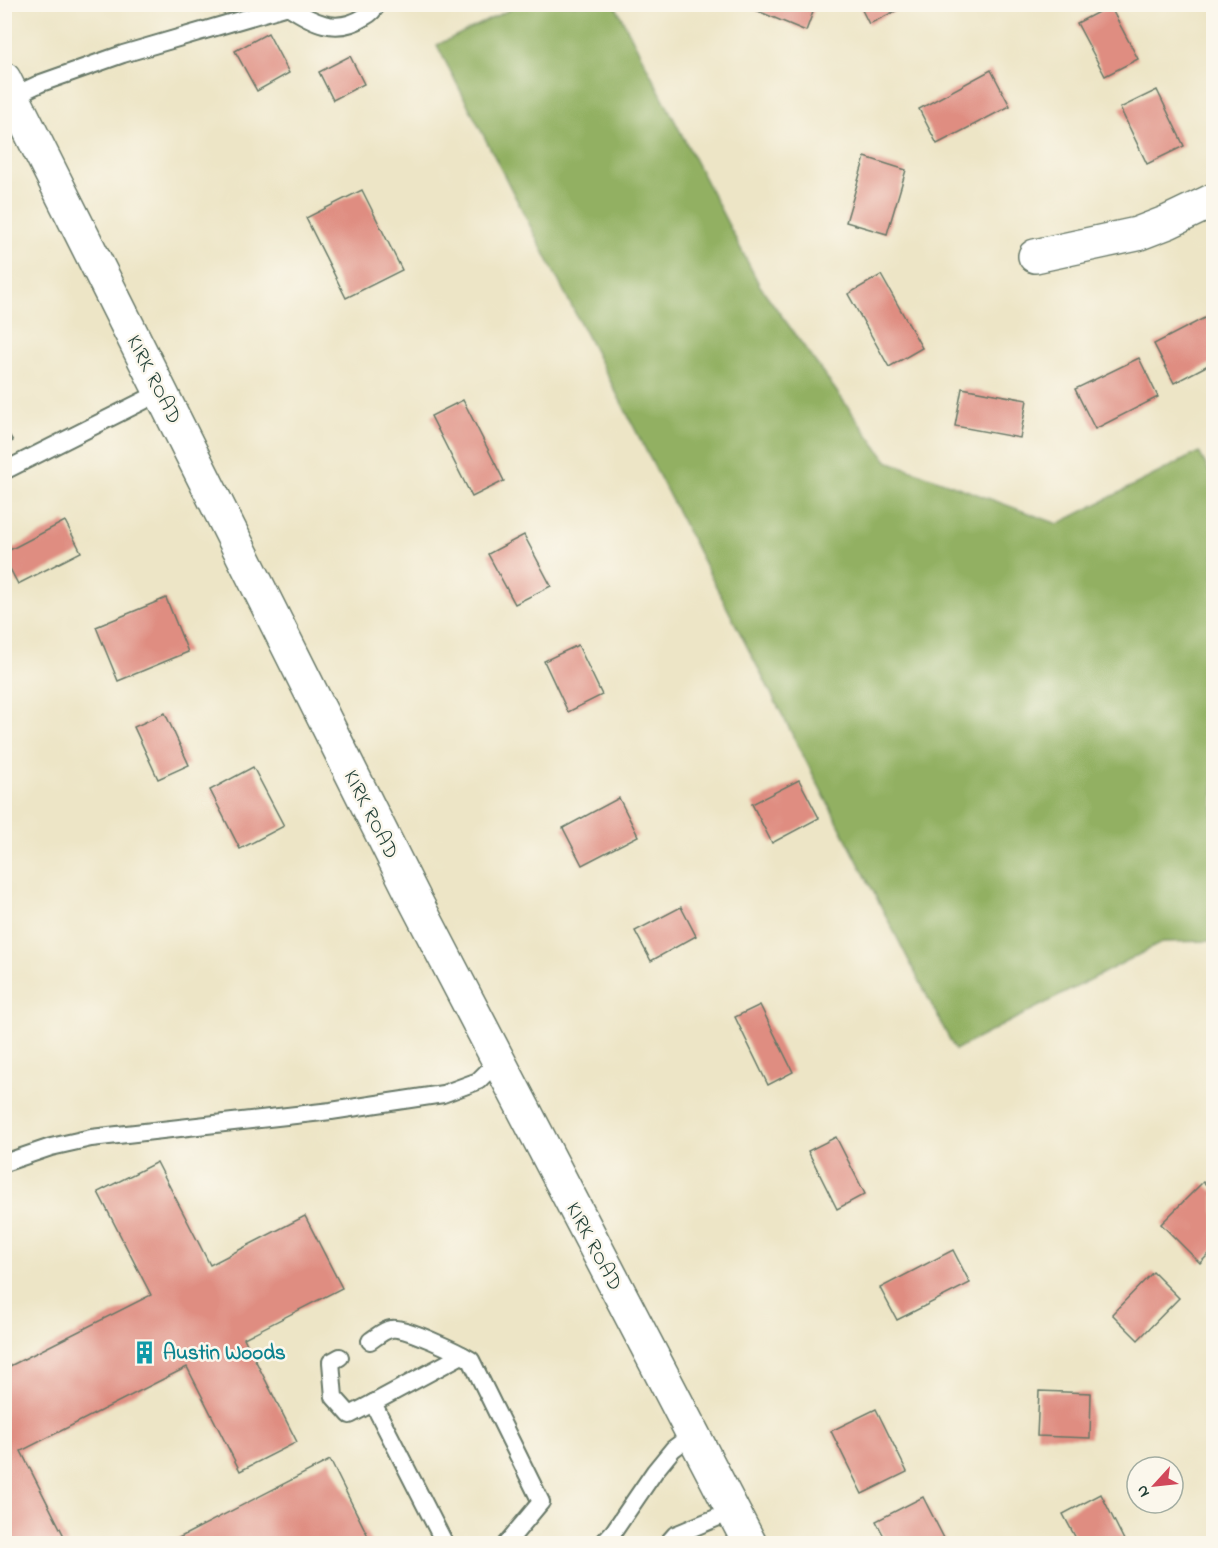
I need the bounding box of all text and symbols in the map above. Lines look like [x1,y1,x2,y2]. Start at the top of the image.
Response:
street label: KIRK ROAD [118,330,188,430]
street label: KIRK ROAD [335,765,405,865]
street label: KIRK ROAD [557,1197,629,1296]
building icon: Austin Woods [132,1339,158,1365]
place label: Austin Woods [163,1339,286,1369]
north arrow [1125,1455,1185,1515]
text: N [1130,1480,1157,1501]

